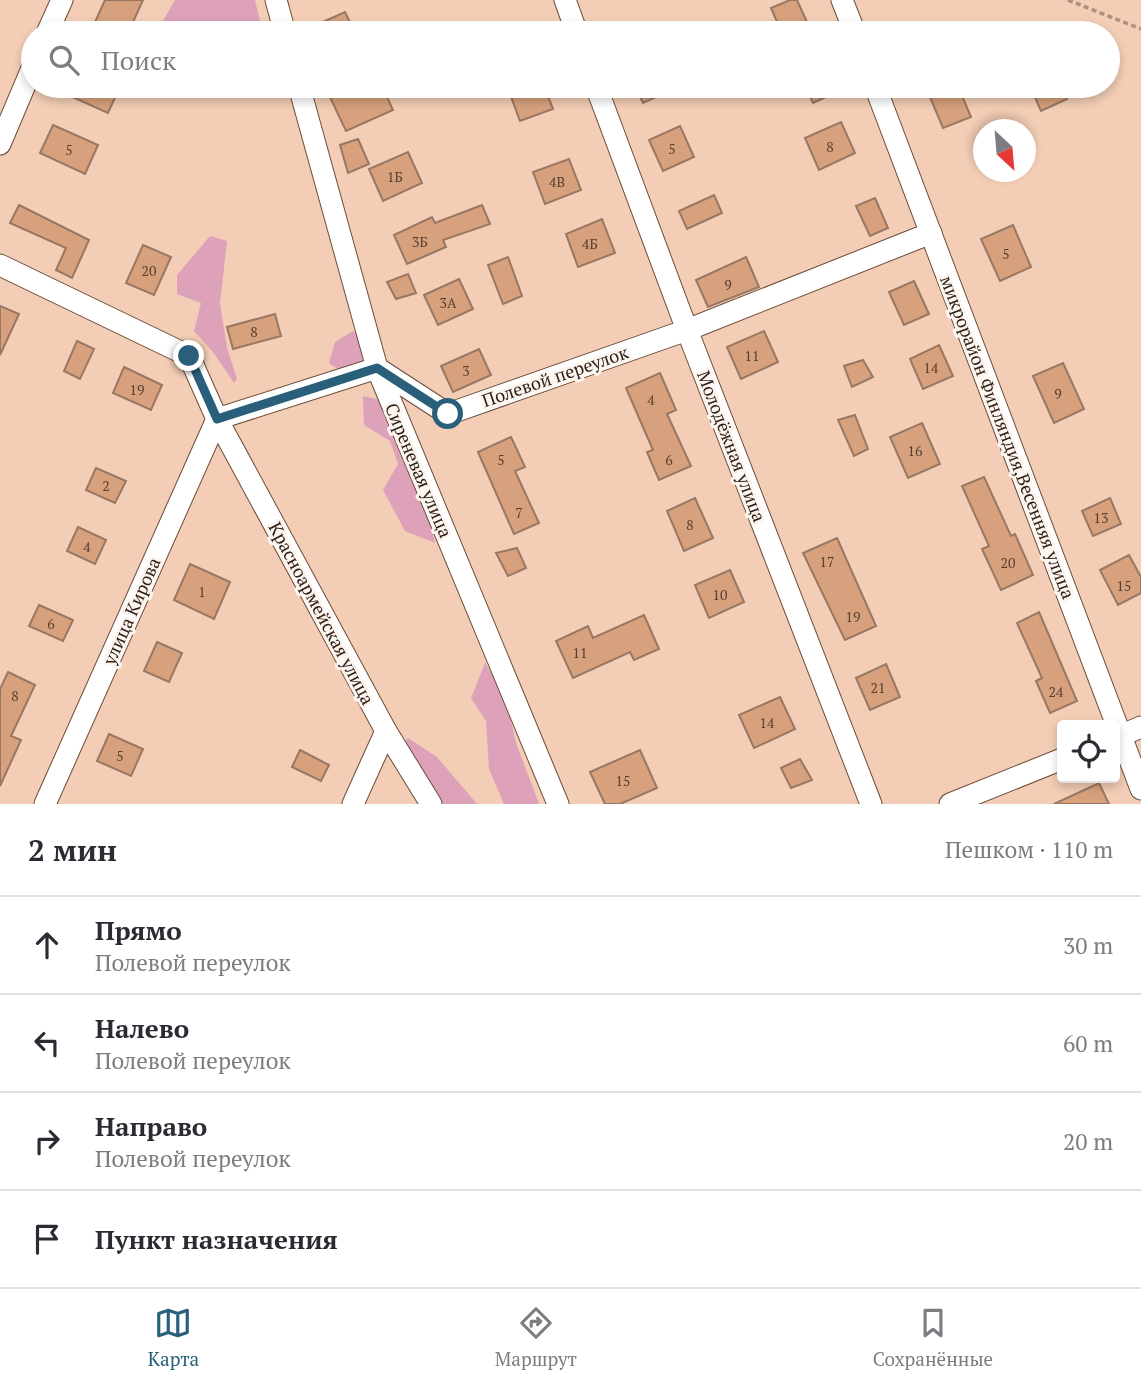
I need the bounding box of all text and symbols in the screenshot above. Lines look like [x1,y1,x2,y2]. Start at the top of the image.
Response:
search box [21,21,1120,98]
icon: search [45,41,83,79]
text: Поиск [101,43,176,77]
north arrow [973,119,1036,182]
house number: 8 [826,137,834,156]
house number: 5 [668,139,676,158]
house number: 5 [65,140,73,159]
house number: 1Б [387,167,403,186]
house number: 4В [549,172,565,191]
house number: 3Б [412,232,428,251]
house number: 4Б [582,234,598,253]
house number: 5 [1002,244,1010,263]
house number: 20 [142,261,156,280]
street label: микрорайон Финляндия,Весенняя улица [935,272,1081,602]
house number: 9 [724,275,732,294]
house number: 3А [439,293,457,312]
house number: 8 [250,322,258,341]
route end [173,340,204,371]
street label: Полевой переулок [479,340,632,412]
house number: 11 [745,346,759,365]
house number: 14 [924,358,939,377]
house number: 3 [462,361,470,380]
street label: Молодёжная улица [692,367,772,525]
house number: 19 [130,380,144,399]
house number: 9 [1054,384,1062,403]
house number: 4 [647,390,655,409]
route start [432,398,463,429]
street label: Сиреневая улица [380,399,458,541]
house number: 16 [908,441,923,460]
house number: 5 [497,450,505,469]
house number: 6 [665,450,673,469]
house number: 2 [102,476,110,495]
house number: 7 [515,503,523,522]
house number: 13 [1094,508,1108,527]
house number: 8 [686,515,694,534]
street label: Красноармейская улица [264,517,380,709]
house number: 4 [83,537,91,556]
house number: 17 [820,552,834,571]
street label: улица Кирова [96,553,165,669]
house number: 20 [1001,553,1015,572]
house number: 15 [1117,576,1131,595]
house number: 1 [198,582,206,601]
house number: 10 [713,585,727,604]
house number: 19 [846,607,860,626]
house number: 6 [47,614,55,633]
house number: 11 [573,643,587,662]
house number: 21 [871,678,885,697]
house number: 24 [1049,682,1064,701]
house number: 8 [11,686,19,705]
house number: 14 [760,713,775,732]
map controls [1057,720,1120,783]
button: locate [1057,720,1120,783]
house number: 5 [116,746,124,765]
house number: 15 [616,771,630,790]
text: 2 мин [28,830,117,870]
text: Пешком · 110 m [945,834,1113,865]
text: Прямо [95,913,182,947]
icon: ahead [28,926,66,964]
text: 30 m [1063,930,1113,961]
text: Полевой переулок [95,947,291,978]
text: Налево [95,1011,189,1045]
icon: left [28,1024,66,1062]
text: 60 m [1063,1028,1113,1059]
text: Полевой переулок [95,1045,291,1076]
text: Направо [95,1109,207,1143]
icon: right [28,1122,66,1160]
text: 20 m [1063,1126,1113,1157]
text: Полевой переулок [95,1143,291,1174]
icon: arrive [28,1220,66,1258]
text: Пункт назначения [95,1222,338,1256]
tab: Карта [148,1304,199,1371]
tab: Маршрут [495,1304,577,1371]
tab: Сохранённые [873,1304,993,1371]

